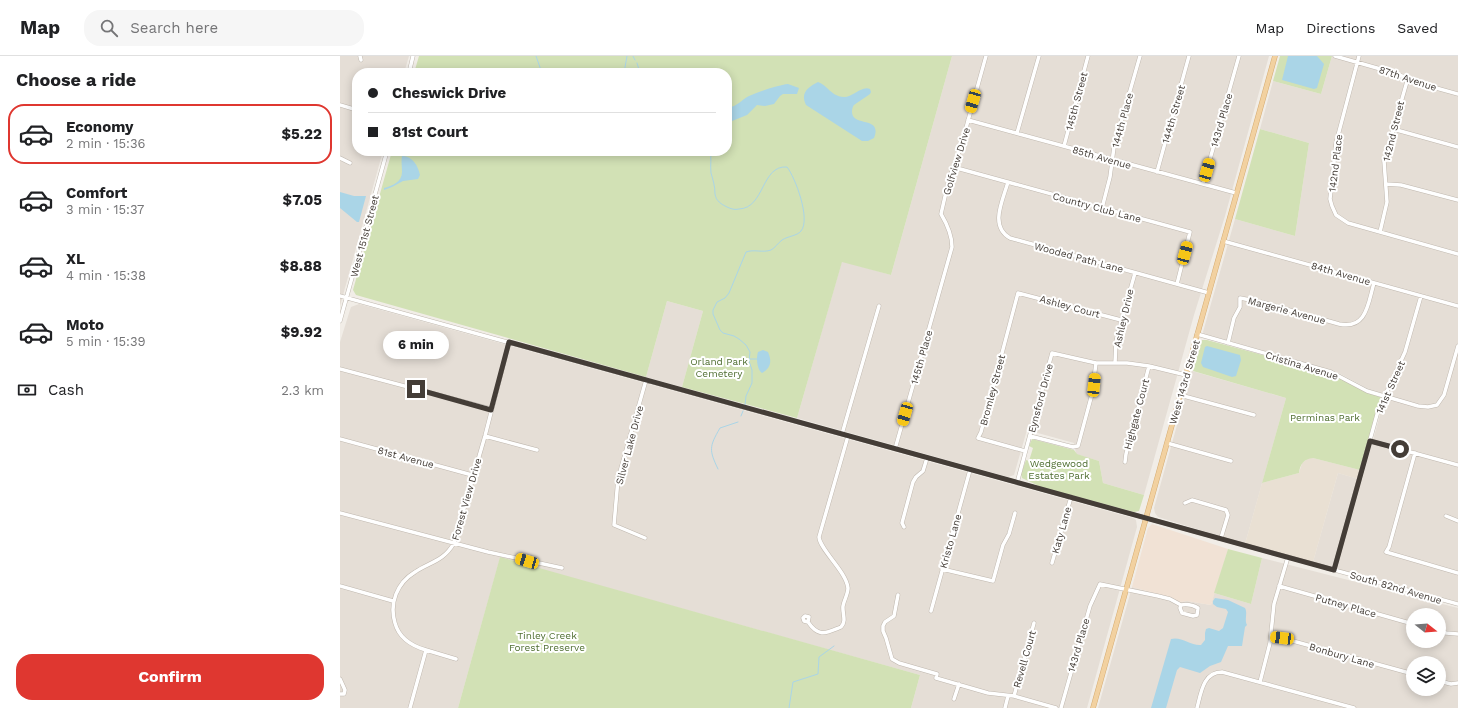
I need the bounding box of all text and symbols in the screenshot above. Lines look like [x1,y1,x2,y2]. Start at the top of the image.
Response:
search box [84,10,364,46]
text: Map [20,16,60,39]
icon: search [98,17,120,39]
text: Search here [130,19,218,37]
text: Map [1256,20,1284,36]
text: Directions [1306,20,1375,36]
text: Saved [1397,20,1438,36]
street label: 87th Avenue [1378,64,1438,93]
text: Choose a ride [16,69,136,90]
street label: 145th Street [1063,70,1090,131]
street label: 144th Street [1160,83,1187,144]
text: Cheswick Drive [392,84,506,102]
car [964,88,982,114]
street label: 144th Place [1110,91,1135,149]
street label: 143rd Place [1209,92,1234,148]
street label: 142nd Street [1381,99,1406,162]
icon: car [18,116,54,152]
text: Economy [66,118,133,136]
text: 81st Court [392,123,468,141]
text: $5.22 [281,125,322,143]
street label: Golfview Drive [941,126,972,196]
street label: 142nd Place [1327,133,1345,192]
text: 2 min · 15:36 [66,136,145,151]
street label: 85th Avenue [1071,144,1133,171]
car [1198,157,1216,183]
icon: car [18,182,54,218]
text: Comfort [66,184,127,202]
street label: Country Club Lane [1051,190,1143,225]
text: $7.05 [283,191,322,209]
street label: West 151st Street [348,193,381,278]
text: 3 min · 15:37 [66,202,144,217]
street label: Wooded Path Lane [1033,240,1125,275]
car [1176,240,1194,266]
icon: car [18,248,54,284]
text: XL [66,250,85,268]
text: $8.88 [280,257,322,275]
street label: 84th Avenue [1310,260,1372,287]
text: 4 min · 15:38 [66,268,146,283]
street label: Ashley Drive [1111,288,1136,348]
street label: Ashley Court [1039,293,1102,320]
street label: Margerie Avenue [1247,295,1327,326]
icon: car [18,314,54,350]
text: Moto [66,316,104,334]
text: $9.92 [281,323,322,341]
street label: 145th Place [909,329,935,385]
callout: 6 min [383,331,449,359]
text: 5 min · 15:39 [66,334,146,349]
text: 6 min [398,337,434,352]
street label: West 143rd Street [1167,338,1202,426]
street label: Cristina Avenue [1264,349,1340,382]
street label: Bromley Street [978,353,1007,427]
park label: Orland Park Cemetery [690,356,748,379]
street label: 141st Street [1374,358,1407,415]
street label: Eynsford Drive [1026,362,1055,434]
car [1087,372,1101,398]
street label: Highgate Court [1122,377,1151,451]
icon: cash [16,379,38,401]
route end [407,380,425,398]
text: Cash [48,381,84,399]
text: 2.3 km [281,383,324,398]
car [896,401,914,427]
street label: Silver Lake Drive [614,404,645,486]
park label: Perminas Park [1290,412,1360,423]
route start [1391,440,1409,458]
street label: 81st Avenue [376,445,435,470]
street label: Forest View Drive [449,457,484,541]
park label: Wedgewood Estates Park [1028,458,1090,481]
street label: Katy Lane [1050,505,1073,555]
street label: Kristo Lane [938,513,964,569]
car [514,552,540,570]
street label: South 82nd Avenue [1349,569,1443,606]
street label: Putney Place [1314,592,1378,619]
north arrow [1406,608,1446,648]
map controls [1406,608,1446,696]
street label: 143rd Place [1066,617,1091,673]
street label: Revell Court [1011,628,1038,689]
park label: Tinley Creek Forest Preserve [509,630,585,653]
car [1269,631,1295,645]
street label: Bonbury Lane [1308,641,1376,670]
button: Confirm [16,654,324,700]
button: layers [1406,656,1446,696]

